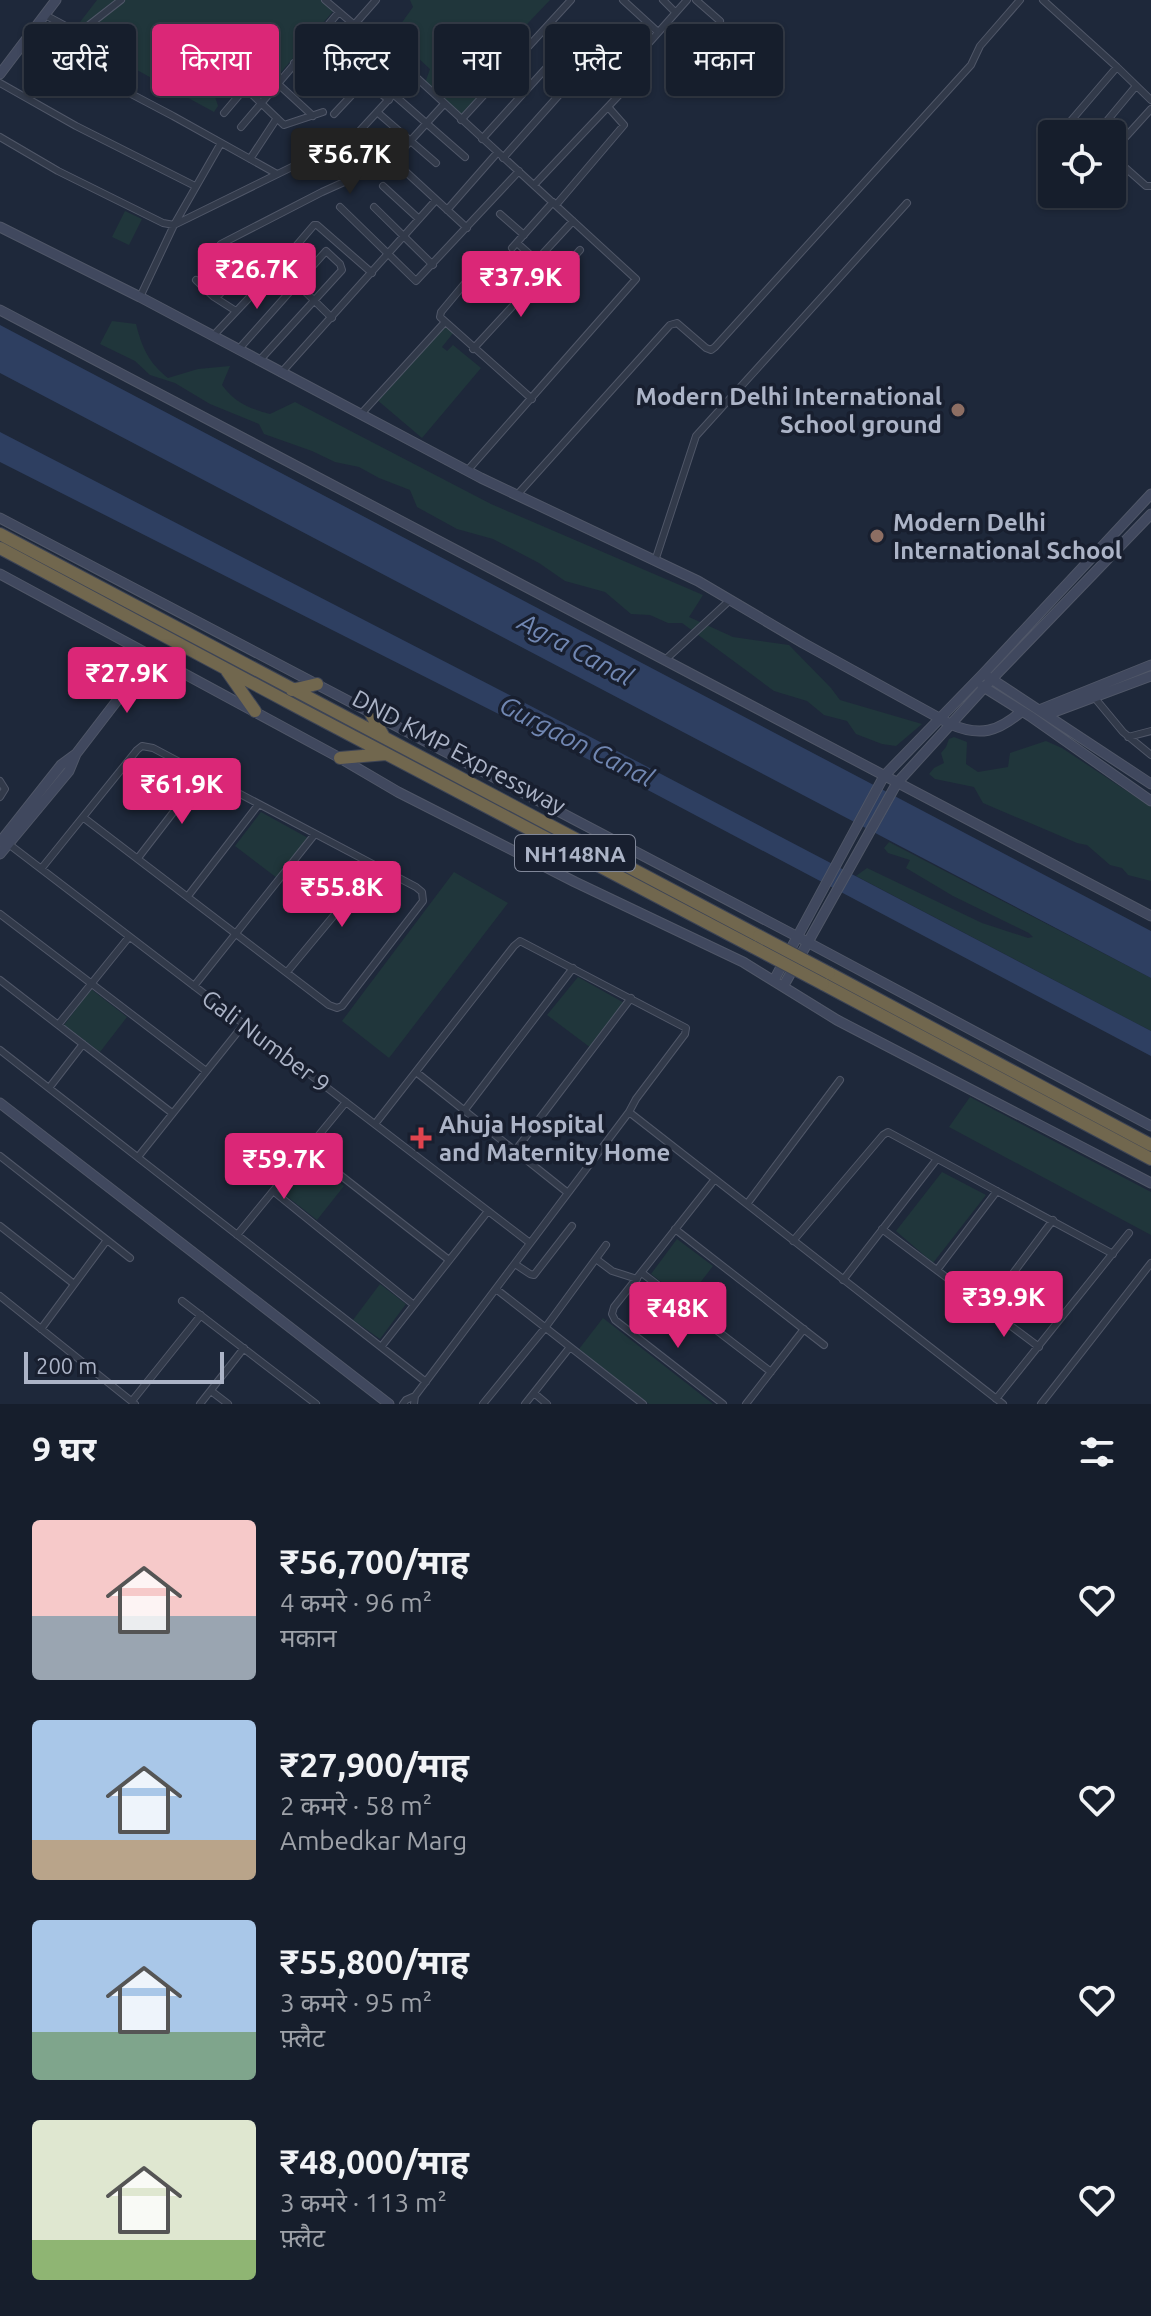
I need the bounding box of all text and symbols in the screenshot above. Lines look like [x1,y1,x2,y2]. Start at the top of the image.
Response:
chip: खरीदें [24,24,136,96]
chip: किराया [152,24,279,96]
chip: फ़िल्टर [295,24,418,96]
chip: नया [434,24,529,96]
chip: फ़्लैट [545,24,650,96]
chip: मकान [666,24,783,96]
map controls [1038,120,1126,208]
button: locate [1038,120,1126,208]
pin: ₹56.7K [285,128,415,196]
text: ₹56.7K [309,139,391,168]
pin: ₹26.7K [192,243,322,311]
pin: ₹37.9K [456,251,586,319]
text: ₹26.7K [216,254,298,283]
text: ₹37.9K [480,262,562,291]
place label: Modern Delhi International School ground [636,383,942,438]
marker: Modern Delhi International School ground [949,401,967,419]
place label: Modern Delhi International School [893,509,1122,564]
marker: Modern Delhi International School [868,527,886,545]
water label: Agra Canal [512,606,638,691]
pin: ₹27.9K [62,647,192,715]
text: ₹27.9K [86,658,168,687]
street label: DND KMP Expressway [348,684,570,820]
water label: Gurgaon Canal [495,690,659,792]
pin: ₹61.9K [117,758,247,826]
text: ₹61.9K [141,769,223,798]
road number: NH148NA [515,835,635,871]
pin: ₹55.8K [277,861,407,929]
text: ₹55.8K [301,872,383,901]
street label: Gali Number 9 [197,984,335,1098]
place label: Ahuja Hospital and Maternity Home [439,1111,670,1166]
marker: Ahuja Hospital and Maternity Home [410,1127,432,1149]
pin: ₹59.7K [219,1133,349,1201]
text: ₹59.7K [243,1144,325,1173]
pin: ₹39.9K [939,1271,1069,1339]
pin: ₹48K [631,1282,725,1350]
text: ₹39.9K [963,1282,1045,1311]
text: ₹48K [647,1293,709,1322]
scale bar [24,1348,224,1384]
text: 200 m [36,1353,97,1378]
text: 9 घर [32,1429,96,1467]
icon: filters [1075,1430,1119,1474]
text: ₹56,700/माह [280,1542,469,1580]
icon: home [96,1552,192,1648]
icon: heart [1075,1578,1119,1622]
text: 4 कमरे · 96 m² [280,1588,432,1617]
text: मकान [280,1623,337,1652]
text: ₹27,900/माह [280,1745,469,1783]
icon: home [96,1752,192,1848]
icon: heart [1075,1778,1119,1822]
text: 2 कमरे · 58 m² [280,1791,432,1820]
text: Ambedkar Marg [280,1826,467,1855]
text: ₹55,800/माह [280,1942,469,1980]
icon: home [96,1952,192,2048]
icon: heart [1075,1978,1119,2022]
text: 3 कमरे · 95 m² [280,1988,432,2017]
text: फ़्लैट [280,2023,325,2052]
text: ₹48,000/माह [280,2142,469,2180]
icon: home [96,2152,192,2248]
icon: heart [1075,2178,1119,2222]
text: 3 कमरे · 113 m² [280,2188,447,2217]
text: फ़्लैट [280,2223,325,2252]

